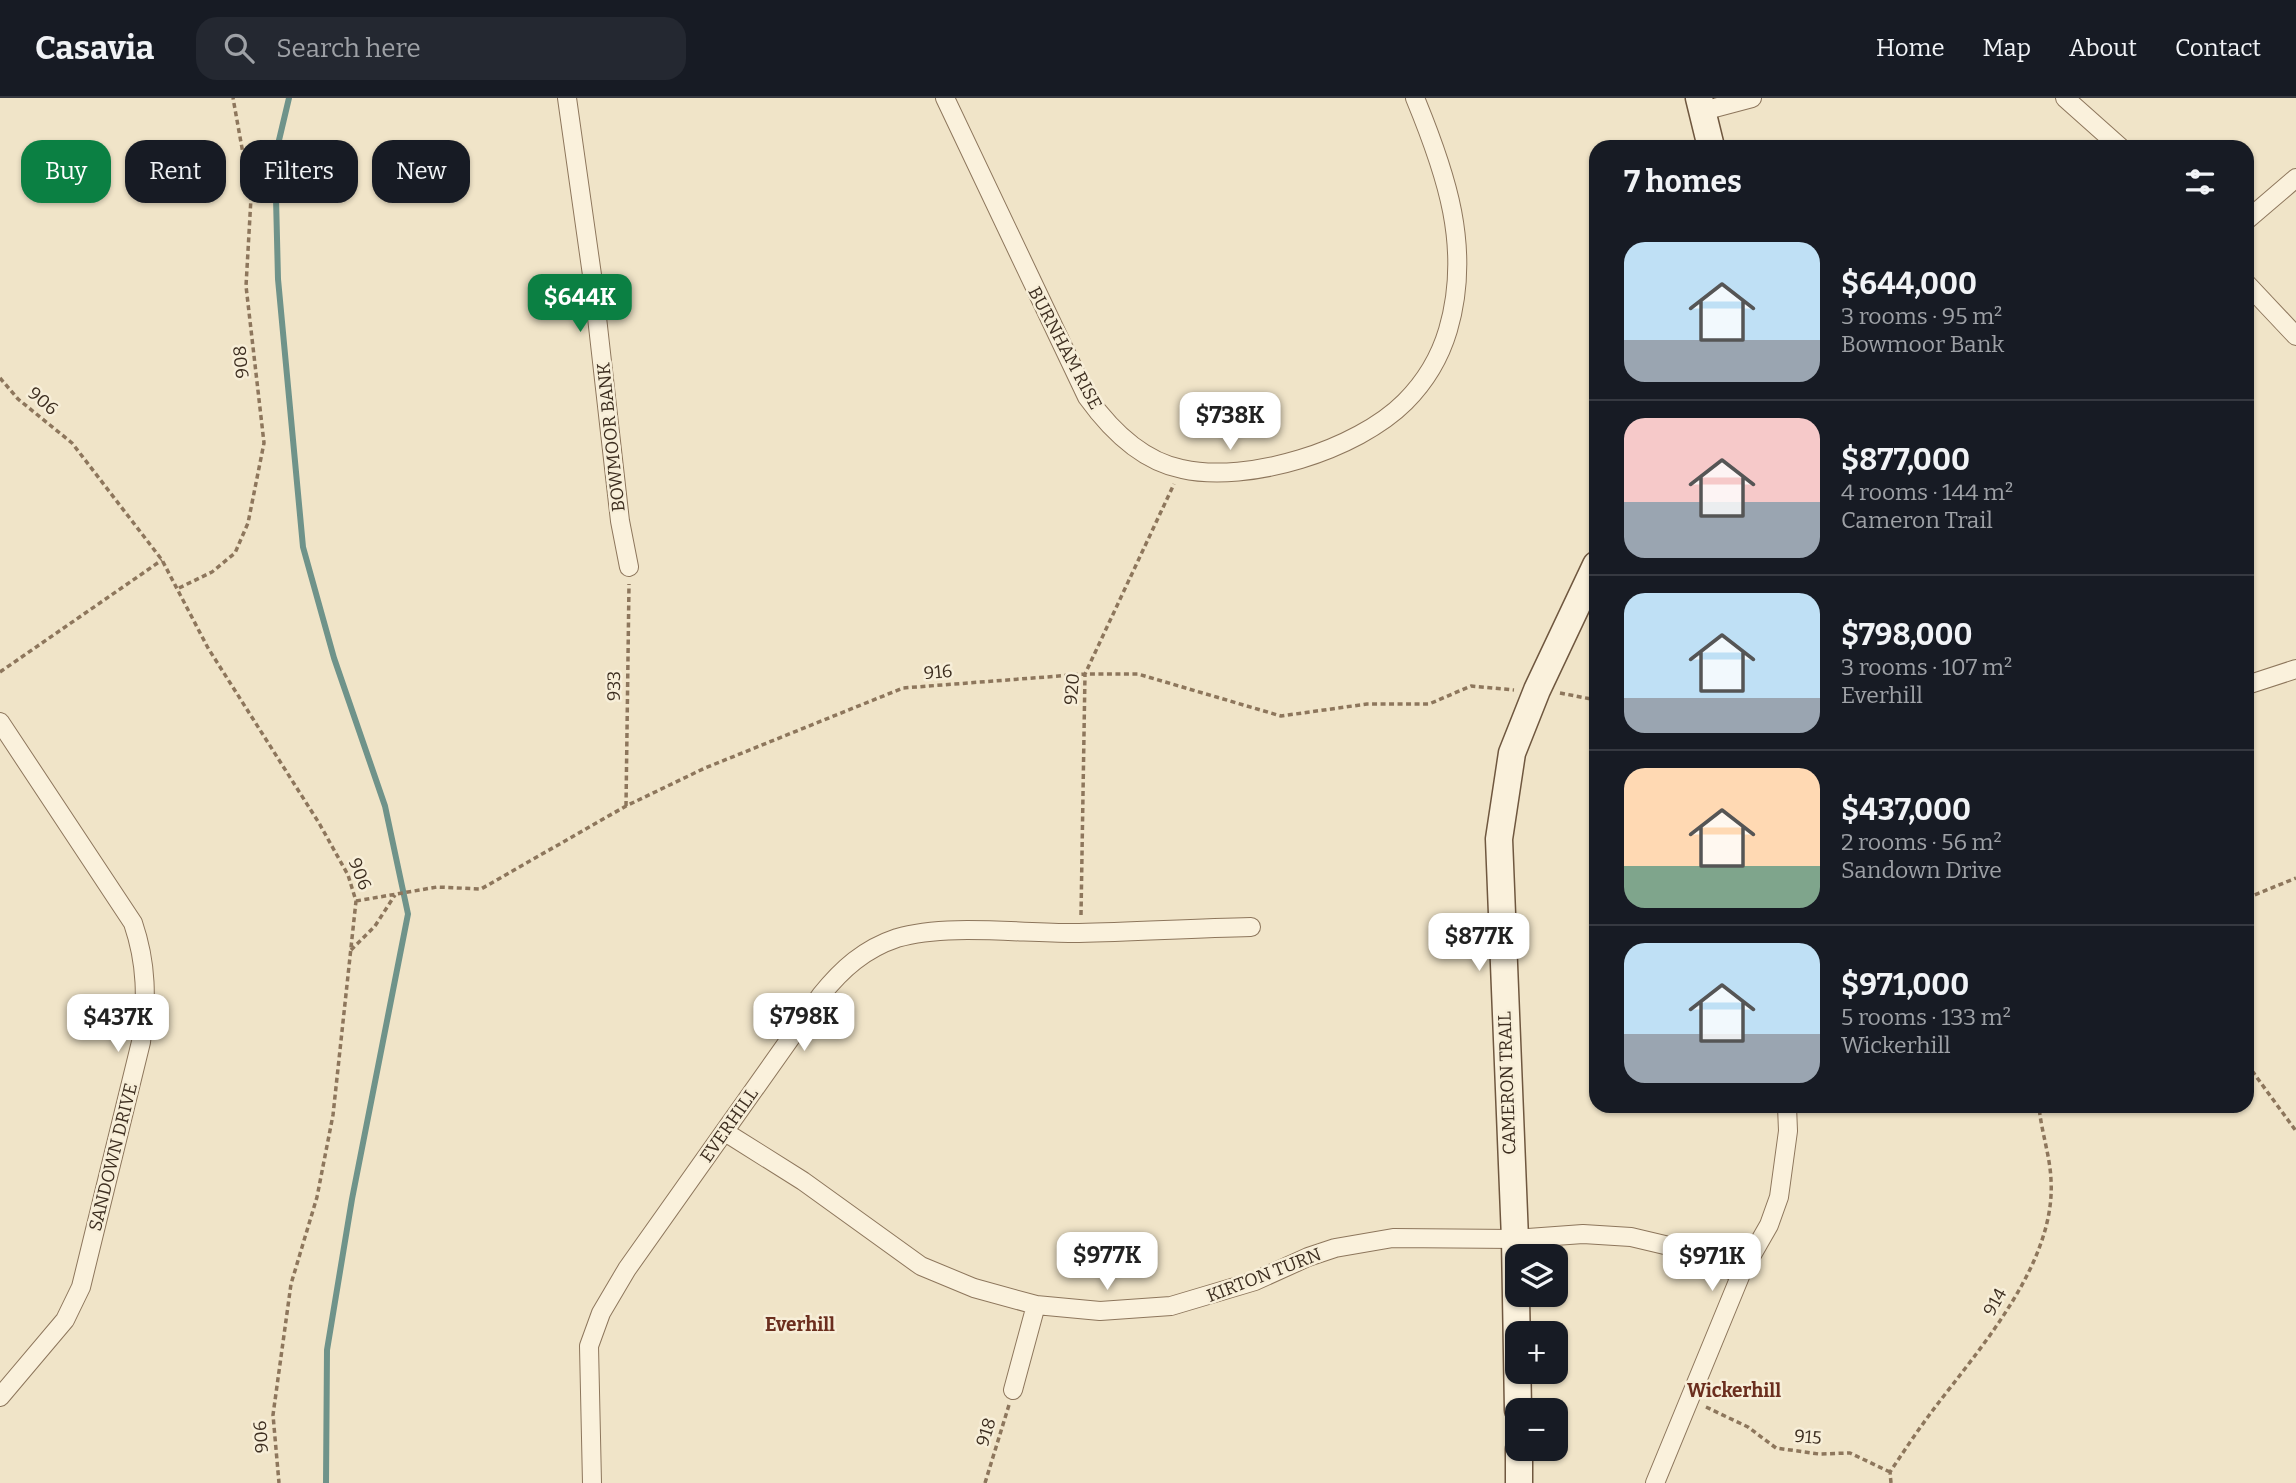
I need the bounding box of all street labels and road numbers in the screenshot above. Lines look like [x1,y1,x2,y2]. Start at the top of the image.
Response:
street label: BURNHAM RISE [1023,283,1107,413]
street label: 908 [228,344,254,380]
street label: BOWMOOR BANK [592,361,630,513]
street label: 906 [23,382,63,420]
street label: 916 [923,660,953,684]
street label: 933 [603,671,625,701]
street label: 920 [1060,672,1084,706]
street label: 906 [344,855,376,893]
street label: CAMERON TRAIL [1494,1011,1520,1155]
street label: SANDOWN DRIVE [84,1081,142,1233]
street label: EVERHILL [695,1083,763,1167]
street label: KIRTON TURN [1204,1243,1324,1307]
street label: 914 [1979,1284,2012,1320]
street label: 918 [971,1415,1001,1449]
street label: 906 [249,1420,273,1454]
street label: 915 [1793,1425,1823,1449]

